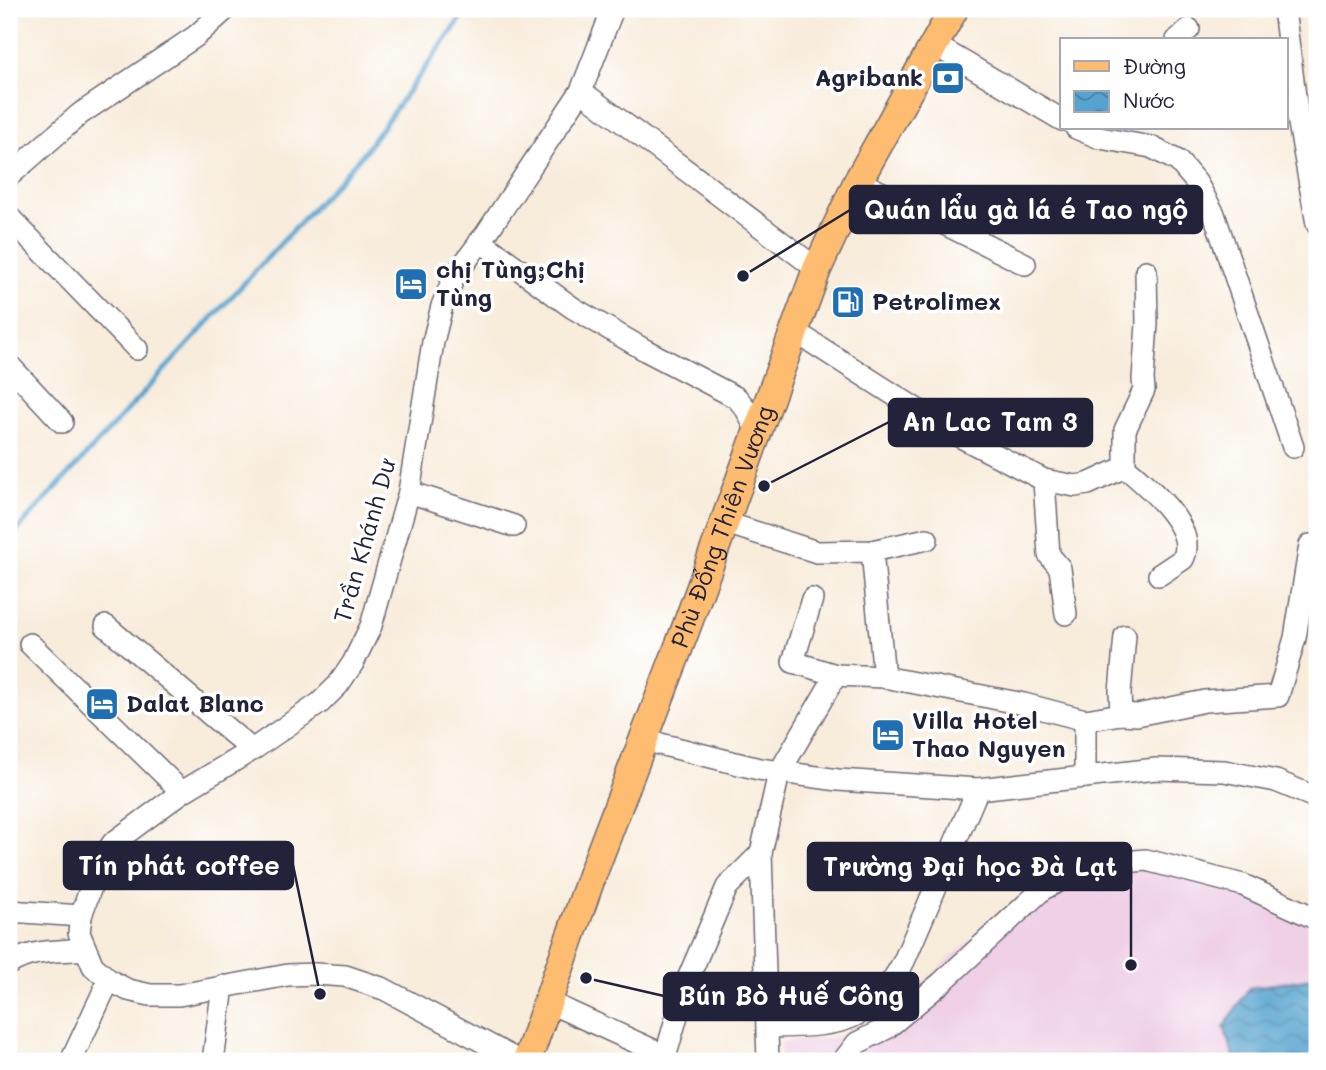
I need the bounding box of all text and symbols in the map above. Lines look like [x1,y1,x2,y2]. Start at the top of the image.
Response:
legend [1060,38,1288,130]
text: Đường [1123,52,1186,79]
bank icon: Agribank [929,59,967,97]
place label: Agribank [815,61,923,92]
text: Nước [1123,86,1175,113]
callout: Quán lẩu gà lá é Tao ngộ [850,186,1202,233]
text: Quán lẩu gà lá é Tao ngộ [864,192,1188,226]
place label: chị Tùng;Chị Tùng [436,253,586,312]
hotel icon: chị Tùng;Chị Tùng [392,265,430,303]
fuel station icon: Petrolimex [829,283,867,321]
place label: Petrolimex [872,285,1001,316]
callout: An Lac Tam 3 [889,399,1092,446]
street label: Phù Đổng Thiên Vương [663,401,780,652]
text: An Lac Tam 3 [902,404,1078,438]
street label: Trần Khánh Dư [325,454,402,626]
hotel icon: Dalat Blanc [83,685,121,723]
place label: Dalat Blanc [126,687,264,718]
place label: Villa Hotel Thao Nguyen [912,704,1065,763]
hotel icon: Villa Hotel Thao Nguyen [869,716,907,754]
callout: Tín phát coffee [64,842,293,889]
callout: Trường Đại học Đà Lạt [808,843,1131,890]
text: Tín phát coffee [78,848,280,882]
text: Trường Đại học Đà Lạt [823,849,1117,883]
callout: Bún Bò Huế Công [664,973,918,1020]
text: Bún Bò Huế Công [678,978,904,1012]

